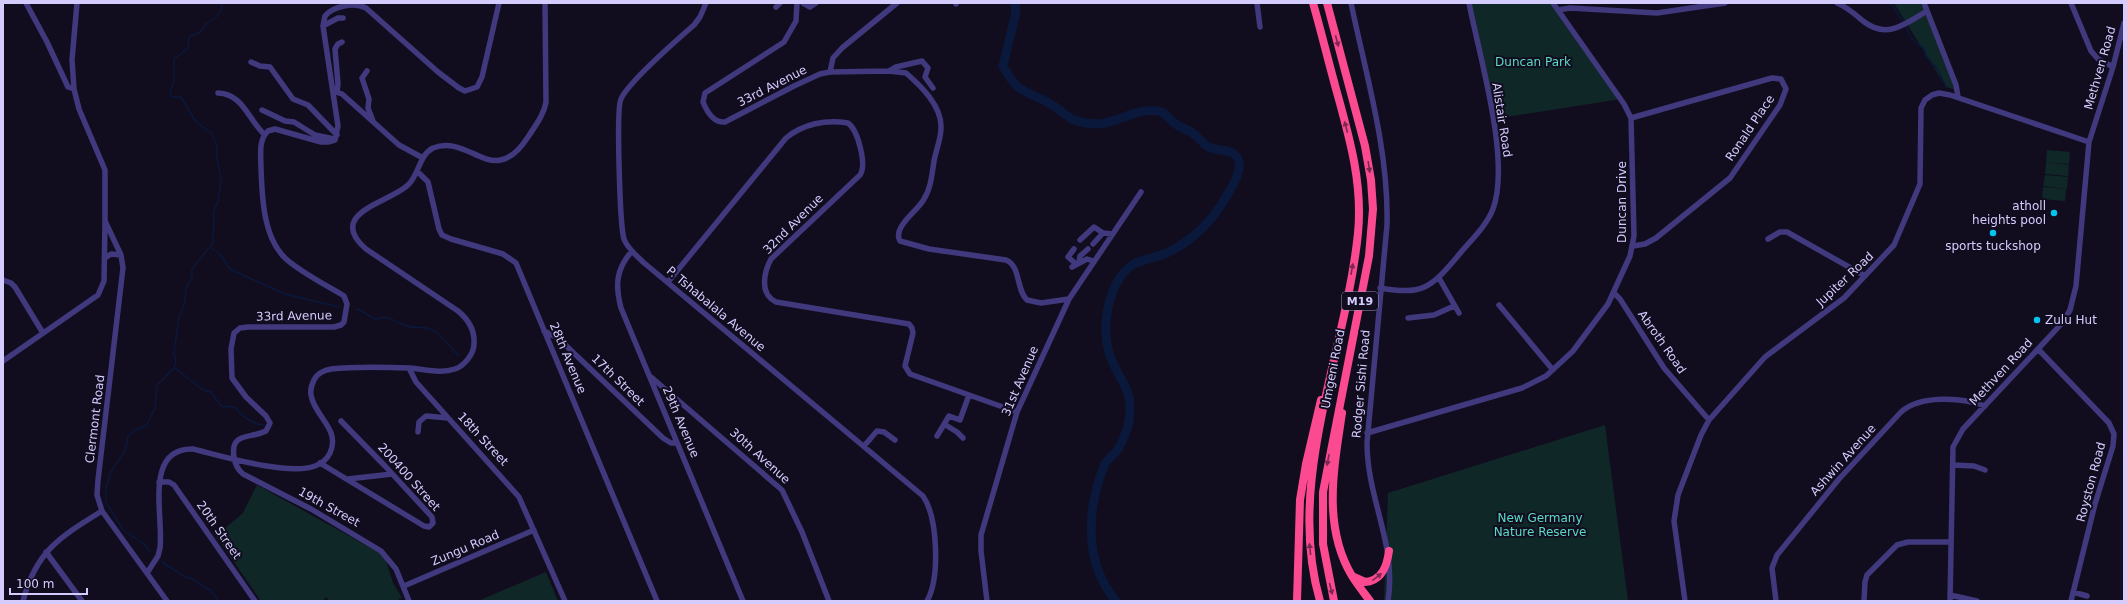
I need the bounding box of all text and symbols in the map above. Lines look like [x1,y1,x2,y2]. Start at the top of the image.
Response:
street label: Methven Road [2081,25,2119,111]
one-way arrow [1334,35,1340,47]
park label: Duncan Park [1495,55,1571,69]
street label: 33rd Avenue [735,63,809,109]
street label: Alistair Road [1489,82,1515,158]
street label: Ronald Place [1723,92,1777,164]
one-way arrow [1343,121,1349,133]
one-way arrow [1366,161,1372,173]
street label: Duncan Drive [1615,161,1629,243]
street label: 32nd Avenue [760,191,826,257]
place label: atholl heights pool [1972,199,2046,227]
marker: atholl heights pool [2049,208,2059,218]
marker: sports tuckshop [1988,228,1998,238]
place label: sports tuckshop [1945,239,2041,253]
street label: Jupiter Road [1813,249,1876,310]
one-way arrow [1350,263,1356,275]
street label: P. Tshabalala Avenue [664,264,768,354]
road number: M19 [1342,292,1378,310]
street label: 33rd Avenue [256,308,332,324]
street label: Abroth Road [1635,308,1689,376]
place label: Zulu Hut [2045,313,2097,327]
marker: Zulu Hut [2032,315,2042,325]
street label: 28th Avenue [547,320,589,396]
street label: Umgeni Road [1318,328,1348,410]
street label: Rodger Sishi Road [1349,329,1373,439]
street label: Methven Road [1967,336,2035,408]
street label: 31st Avenue [999,344,1041,418]
street label: 17th Street [589,351,647,409]
street label: Clermont Road [83,374,107,464]
street label: 29th Avenue [660,384,702,460]
street label: 18th Street [455,409,511,469]
street label: Ashwin Avenue [1807,421,1879,499]
street label: 30th Avenue [727,425,793,487]
street label: 200400 Street [375,440,443,514]
street label: Royston Road [2074,441,2108,523]
one-way arrow [1325,454,1331,466]
street label: 19th Street [296,484,362,530]
street label: 20th Street [194,498,244,562]
park label: New Germany Nature Reserve [1494,511,1586,539]
street label: Zungu Road [429,527,501,569]
one-way arrow [1307,543,1313,555]
scale bar [10,570,87,596]
one-way arrow [1372,573,1383,581]
text: 100 m [16,577,54,591]
one-way arrow [1328,583,1334,595]

